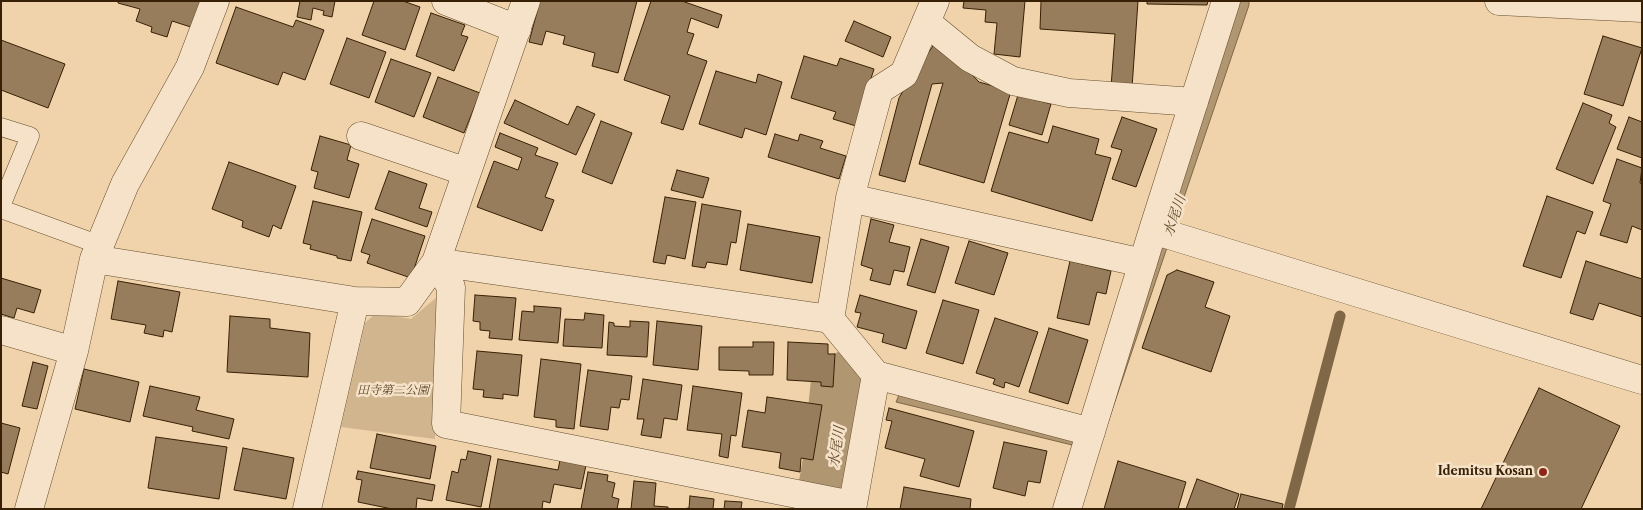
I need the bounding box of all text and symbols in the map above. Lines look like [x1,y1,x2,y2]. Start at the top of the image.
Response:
water label: 水尾川 [1160,193,1190,239]
park label: 田寺第二公園 [357,384,429,398]
water label: 水尾川 [826,425,848,469]
place label: Idemitsu Kosan [1438,465,1533,479]
marker: Idemitsu Kosan [1537,466,1549,478]

